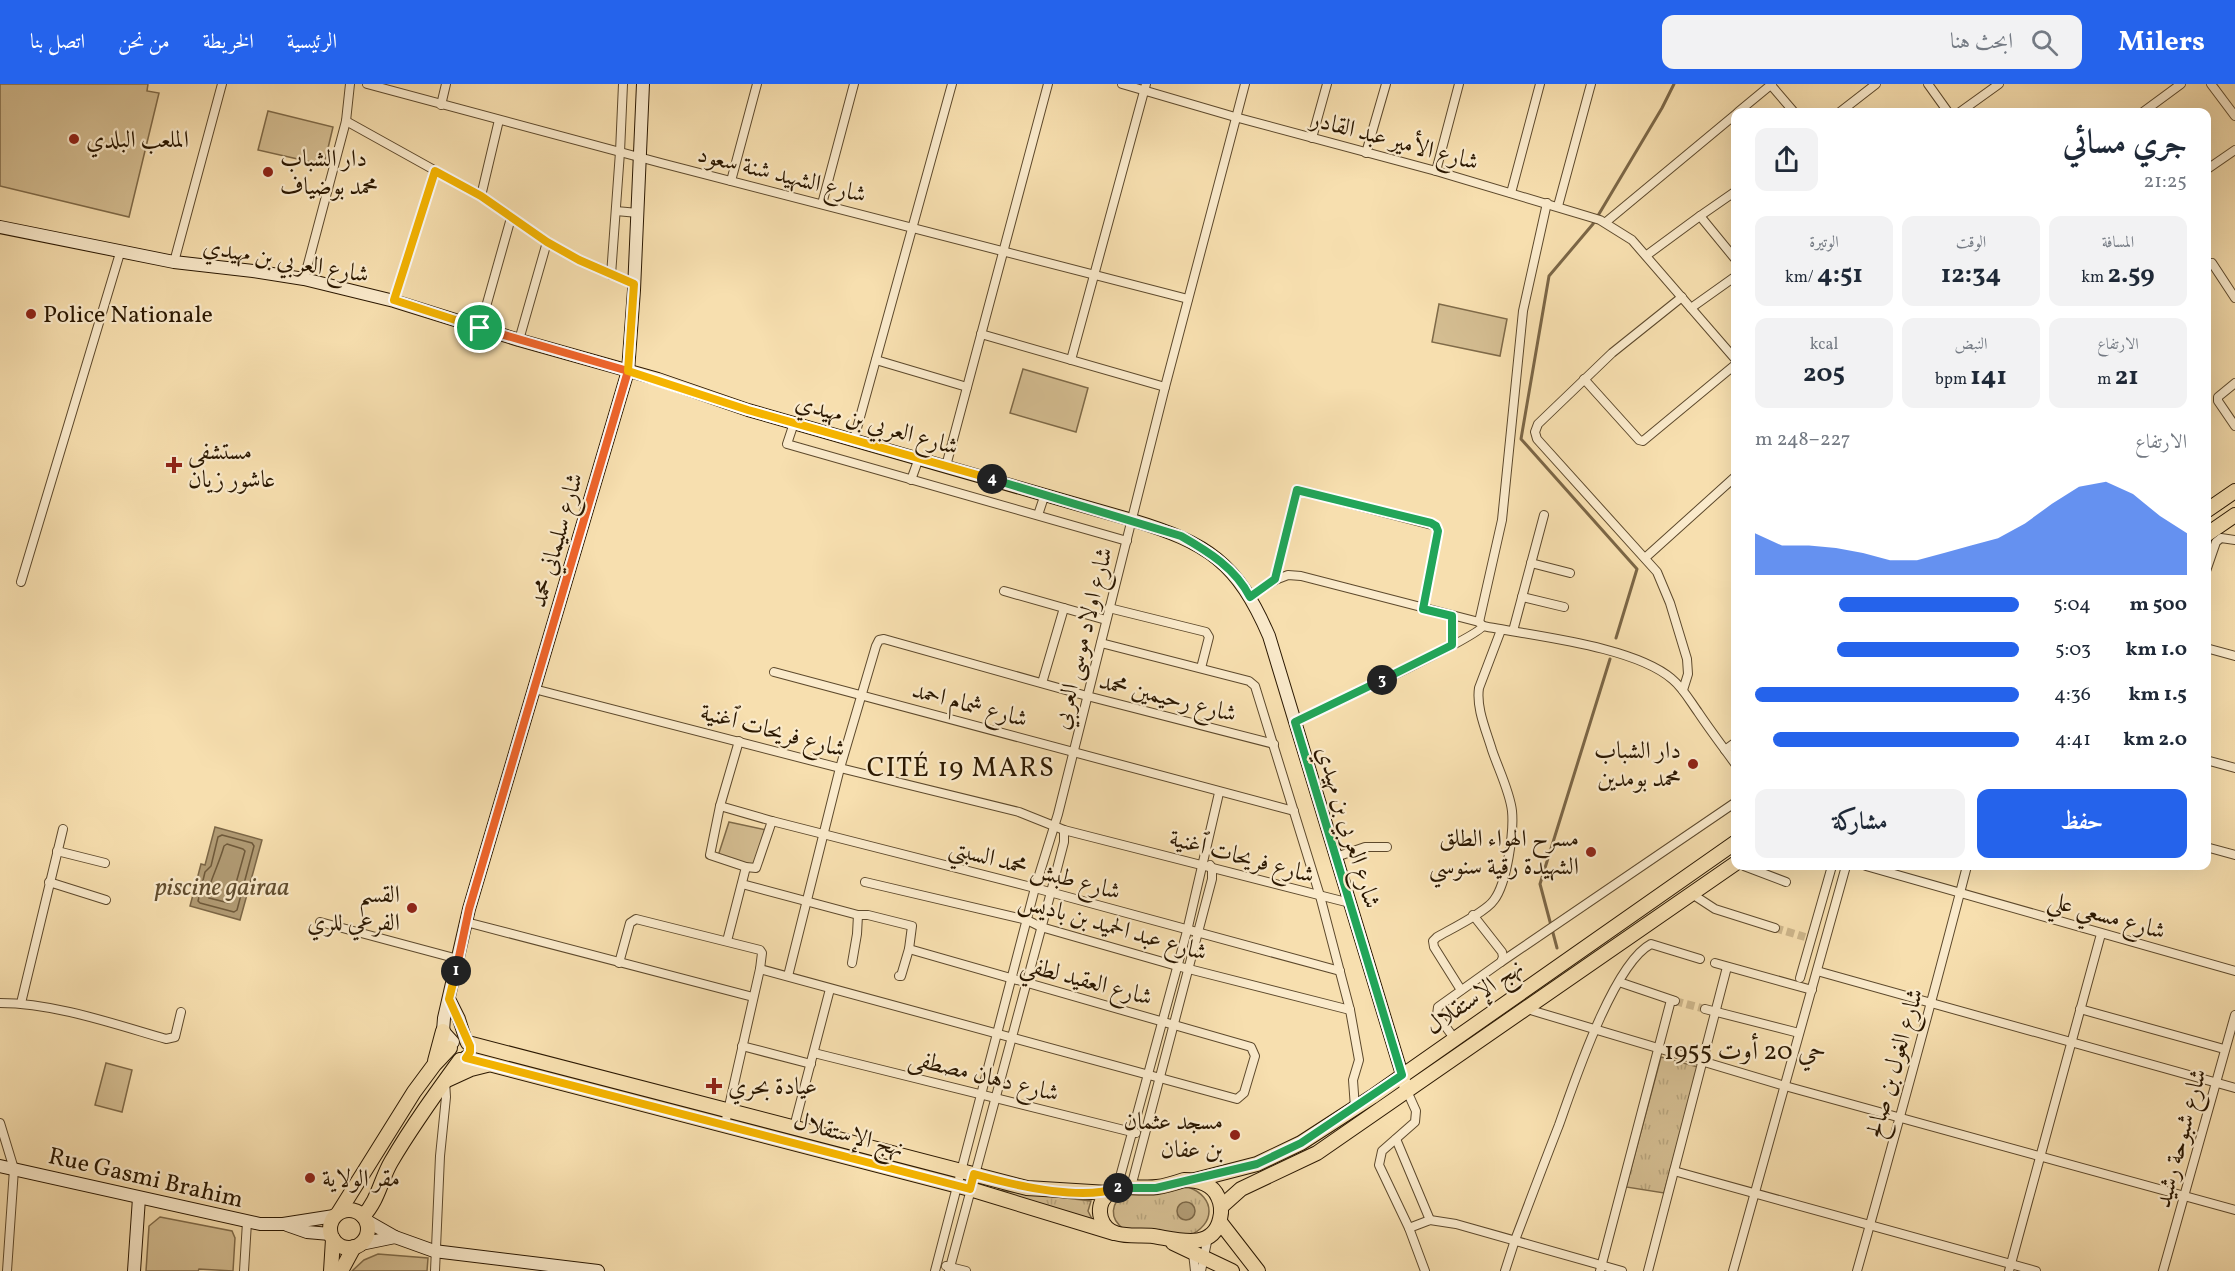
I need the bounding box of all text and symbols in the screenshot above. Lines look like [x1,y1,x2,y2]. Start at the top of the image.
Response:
search box [1662,15,2082,69]
text: Milers [2118,23,2205,62]
icon: search [2028,26,2061,59]
text: ابحث هنا [1950,27,2013,58]
text: اتصل بنا [30,28,85,57]
text: من نحن [118,28,170,57]
text: الخريطة [203,28,254,57]
text: الرئيسية [287,28,337,57]
street label: شارع الأمير عبد القادر [1305,102,1482,182]
text: جري مسائي [2063,122,2187,168]
place label: الملعب البلدي [86,124,189,158]
button: share [1755,128,1818,191]
marker: الملعب البلدي [67,132,81,146]
street label: شارع الشهيد شنة سعود [693,139,869,214]
place label: دار الشباب محمد بوضياف [280,143,378,205]
marker: دار الشباب محمد بوضياف [261,165,275,179]
text: 21:25 [2143,168,2187,196]
street label: شارع العربي بن مهيدي [200,231,371,294]
text: الوتيرة [1809,232,1839,254]
text: الوقت [1956,232,1986,254]
text: المسافة [2102,232,2134,254]
text: 4:51 [1817,257,1863,293]
text: 12:34 [1941,257,2001,293]
text: 2.59 [2107,257,2155,293]
text: /km [1785,267,1817,289]
text: km [2081,267,2107,289]
place label: Police Nationale [43,299,213,333]
pin [454,302,505,353]
marker: Police Nationale [24,307,38,321]
icon: arrive [463,311,496,344]
text: kcal [1810,334,1838,356]
text: النبض [1955,334,1987,356]
text: الارتفاع [2097,334,2139,356]
text: 205 [1803,356,1845,392]
text: 141 [1970,359,2007,395]
text: 21 [2115,359,2139,395]
text: bpm [1935,369,1970,391]
text: m [2097,369,2115,391]
street label: شارع العربي بن مهيدي [791,386,962,466]
text: 227–248 m [1755,426,1851,454]
text: الارتفاع [2135,429,2187,457]
place label: مستشفى عاشور زيان [188,436,275,498]
marker: مستشفى عاشور زيان [165,456,183,474]
pin: 4 [977,464,1007,494]
text: 4 [987,468,997,490]
street label: شارع سليماني محمد [522,469,594,612]
street label: شارع اولاد موسى العربي [1045,544,1124,733]
text: 5:04 [2053,591,2091,619]
text: 500 m [2129,591,2187,619]
text: 5:03 [2055,636,2091,664]
text: 1.0 km [2125,636,2187,664]
street label: شارع رحيمين محمد [1095,665,1240,733]
pin: 3 [1367,665,1397,695]
text: 3 [1378,669,1386,691]
street label: شارع شمام احمد [907,674,1031,740]
text: 4:36 [2054,681,2091,709]
text: 1.5 km [2128,681,2187,709]
street label: شارع فريحات ٱغنية [696,696,849,769]
text: 4:41 [2055,726,2091,754]
text: 2.0 km [2123,726,2187,754]
place label: دار الشباب محمد بومدين [1594,735,1681,797]
street label: شارع العربي بن مهيدي [1305,742,1388,913]
district label: CITÉ 19 MARS [867,750,1055,788]
marker: دار الشباب محمد بومدين [1686,757,1700,771]
button: مشاركة [1755,789,1965,858]
button: حفظ [1977,789,2187,858]
street label: شارع فريحات ٱغنية [1165,822,1318,895]
place label: مسرح الهواء الطلق الشهيدة رقية سنوسي [1429,823,1579,888]
street label: شارع طبش محمد السبتي [944,832,1124,913]
marker: مسرح الهواء الطلق الشهيدة رقية سنوسي [1584,845,1598,859]
water label: piscine gairaa [154,870,290,906]
place label: القسم الفرعي للري [307,879,400,941]
street label: شارع مسعي علي [2043,884,2169,954]
street label: شارع عبد الحميد بن باديس [1014,885,1211,972]
marker: القسم الفرعي للري [405,901,419,915]
street label: شارع العقيد لطفي [1016,948,1156,1020]
street label: نهج الإستقلال [1419,951,1532,1046]
pin: 1 [441,956,471,986]
text: 1 [453,960,459,982]
street label: شارع الغول بن صالح [1858,985,1934,1142]
district label: حي 20 أوت 1955 [1664,1033,1826,1072]
street label: شارع دهان مصطفى [905,1042,1062,1113]
street label: شارع شبوحة رشيد [2147,1065,2218,1212]
place label: عيادة بحري [728,1071,817,1105]
marker: عيادة بحري [705,1077,723,1095]
street label: نهج الإستقلال [789,1105,908,1169]
place label: مسجد عثمان بن عفان [1123,1106,1224,1168]
marker: مسجد عثمان بن عفان [1228,1128,1242,1142]
street label: Rue Gasmi Brahim [45,1140,246,1218]
place label: مقر الولاية [322,1163,400,1197]
marker: مقر الولاية [303,1171,317,1185]
pin: 2 [1103,1173,1133,1203]
text: 2 [1114,1177,1122,1199]

